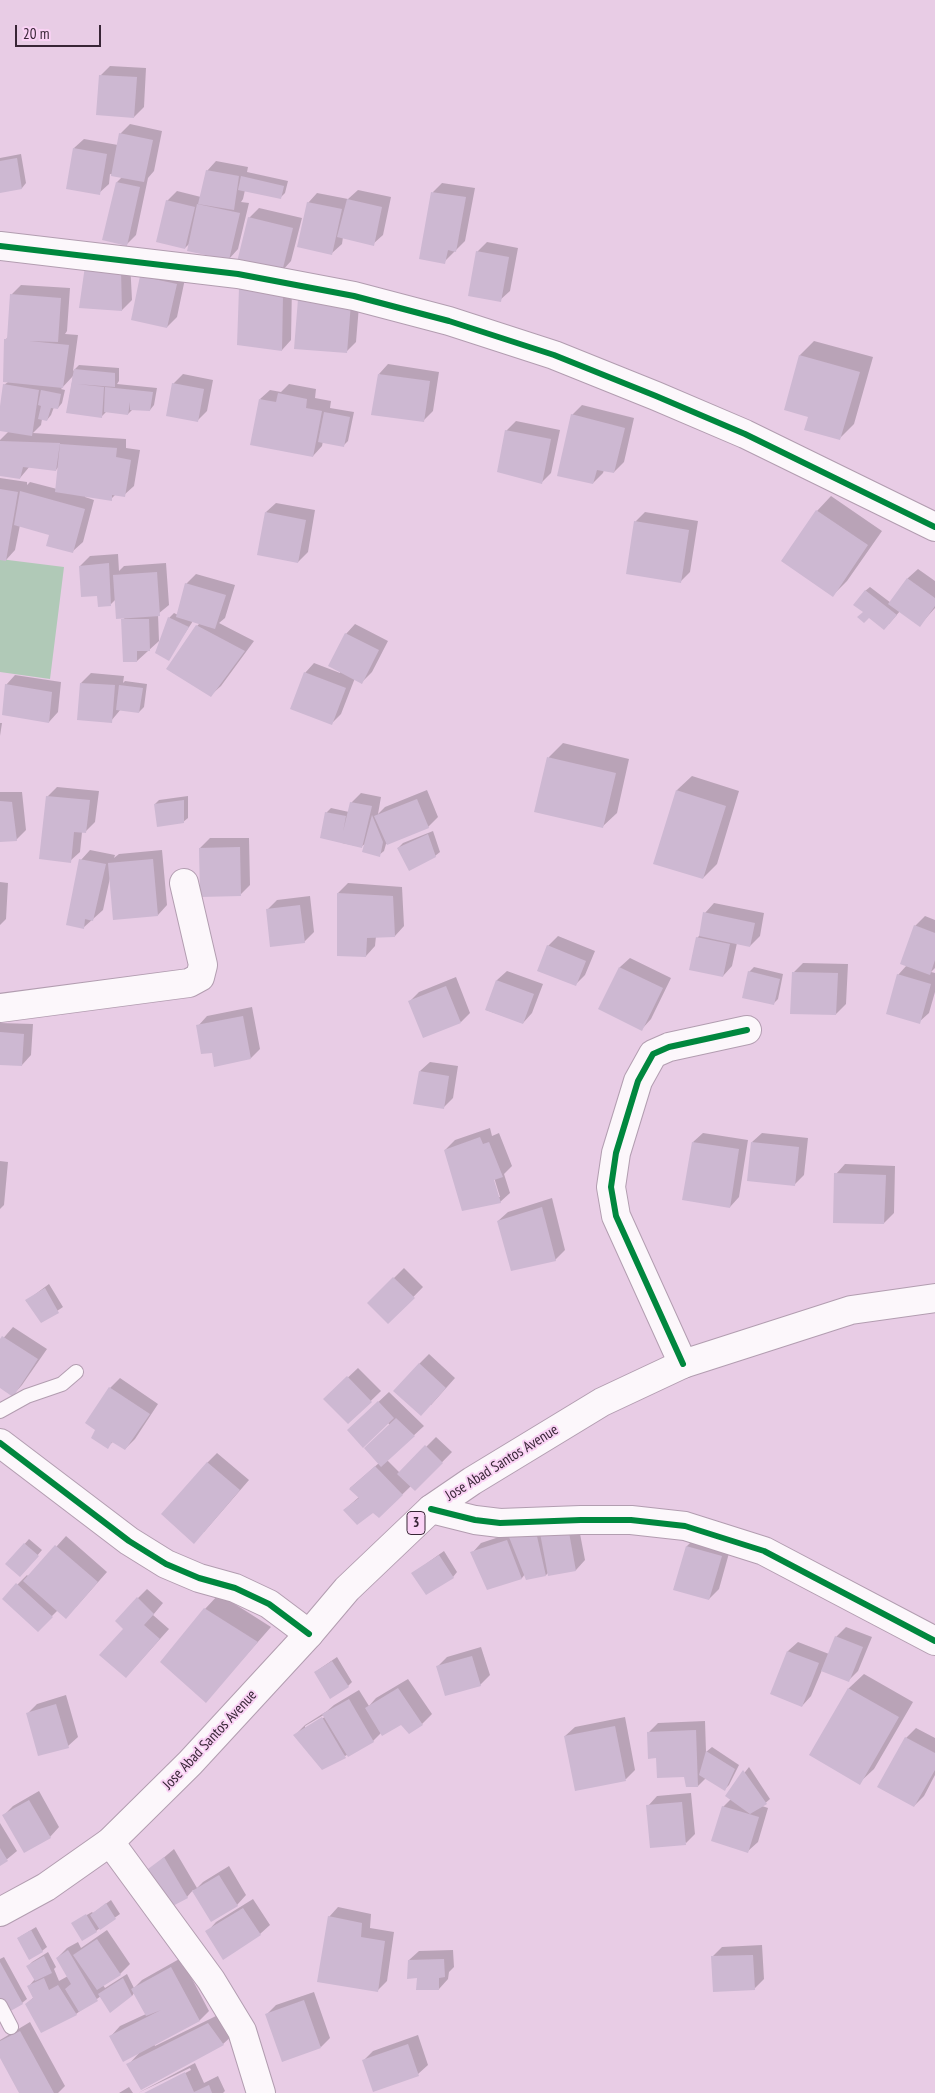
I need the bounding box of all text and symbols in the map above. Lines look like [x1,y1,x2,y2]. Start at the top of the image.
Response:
scale bar [18,15,104,47]
text: 20 m [23,24,49,43]
street label: Jose Abad Santos Avenue [442,1421,562,1505]
road number: 3 [407,1512,425,1535]
street label: Jose Abad Santos Avenue [159,1687,261,1793]

